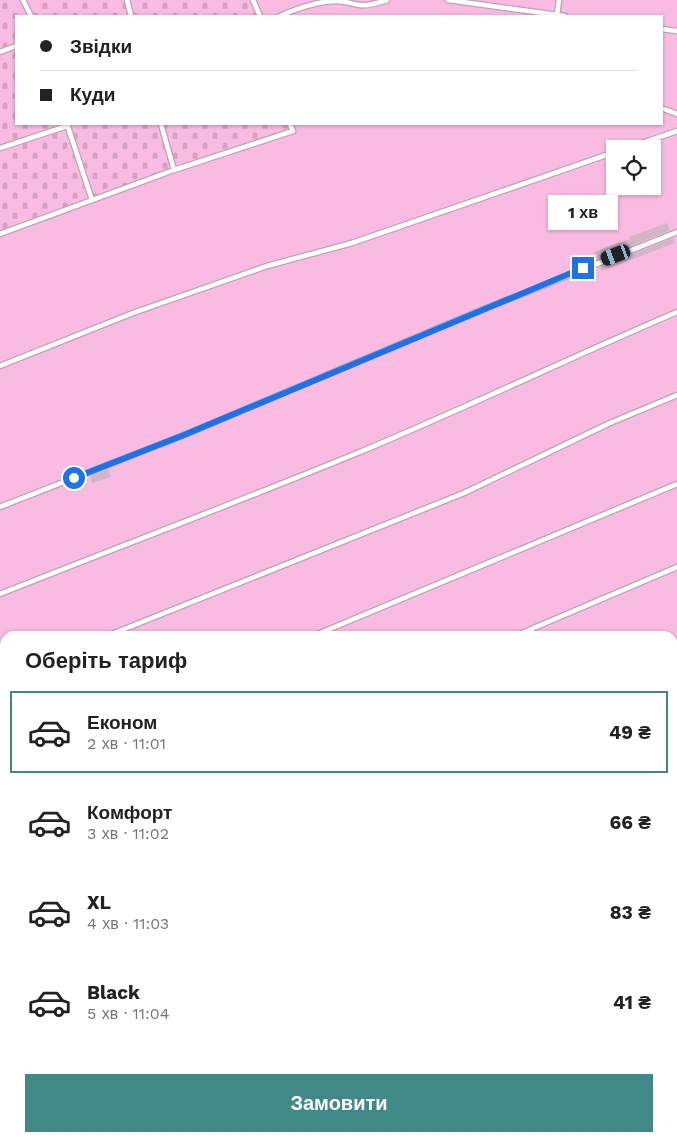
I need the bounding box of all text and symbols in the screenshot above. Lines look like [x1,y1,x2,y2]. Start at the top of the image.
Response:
text: Звідки [70,35,132,58]
text: Куди [70,83,115,106]
map controls [606,140,661,195]
button: locate [606,140,661,195]
callout: 1 хв [548,196,618,230]
text: 1 хв [568,203,598,222]
car [599,243,632,267]
route end [572,257,594,279]
route start [63,467,85,489]
text: Оберіть тариф [25,648,187,673]
icon: car [27,710,72,755]
text: Економ [87,711,157,734]
text: 49 ₴ [609,721,651,744]
text: 2 хв · 11:01 [87,734,166,753]
icon: car [27,800,72,845]
text: Комфорт [87,801,172,824]
text: 66 ₴ [609,811,651,834]
text: 3 хв · 11:02 [87,824,169,843]
icon: car [27,890,72,935]
text: XL [87,891,111,914]
text: 83 ₴ [610,901,651,924]
text: 4 хв · 11:03 [87,914,169,933]
icon: car [27,980,72,1025]
text: Black [87,981,140,1004]
text: 41 ₴ [613,991,651,1014]
text: 5 хв · 11:04 [87,1004,169,1023]
button: Замовити [25,1074,653,1132]

